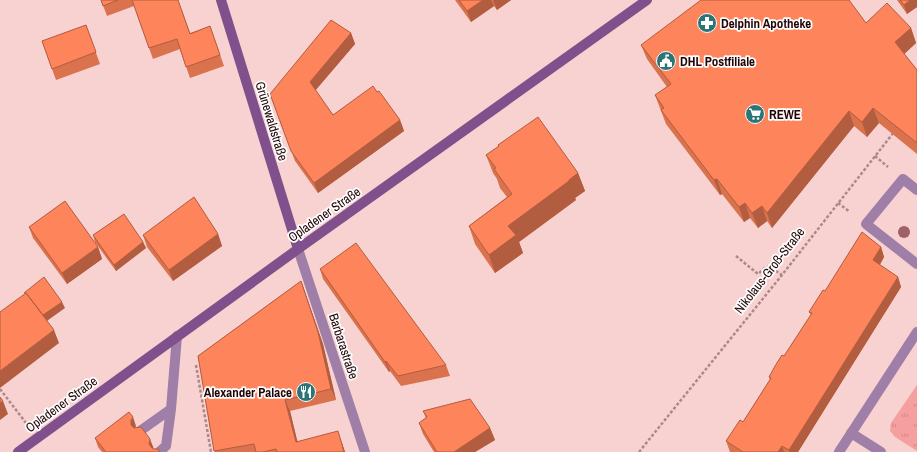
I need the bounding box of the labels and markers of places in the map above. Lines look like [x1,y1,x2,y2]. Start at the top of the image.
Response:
pharmacy icon: Delphin Apotheke [696,12,718,34]
place label: Delphin Apotheke [721,15,811,32]
public building icon: DHL Postfiliale [655,50,677,72]
place label: DHL Postfiliale [680,53,755,70]
supermarket icon: REWE [744,103,766,125]
place label: REWE [769,106,801,123]
restaurant icon: Alexander Palace [295,381,317,403]
place label: Alexander Palace [204,384,292,401]

